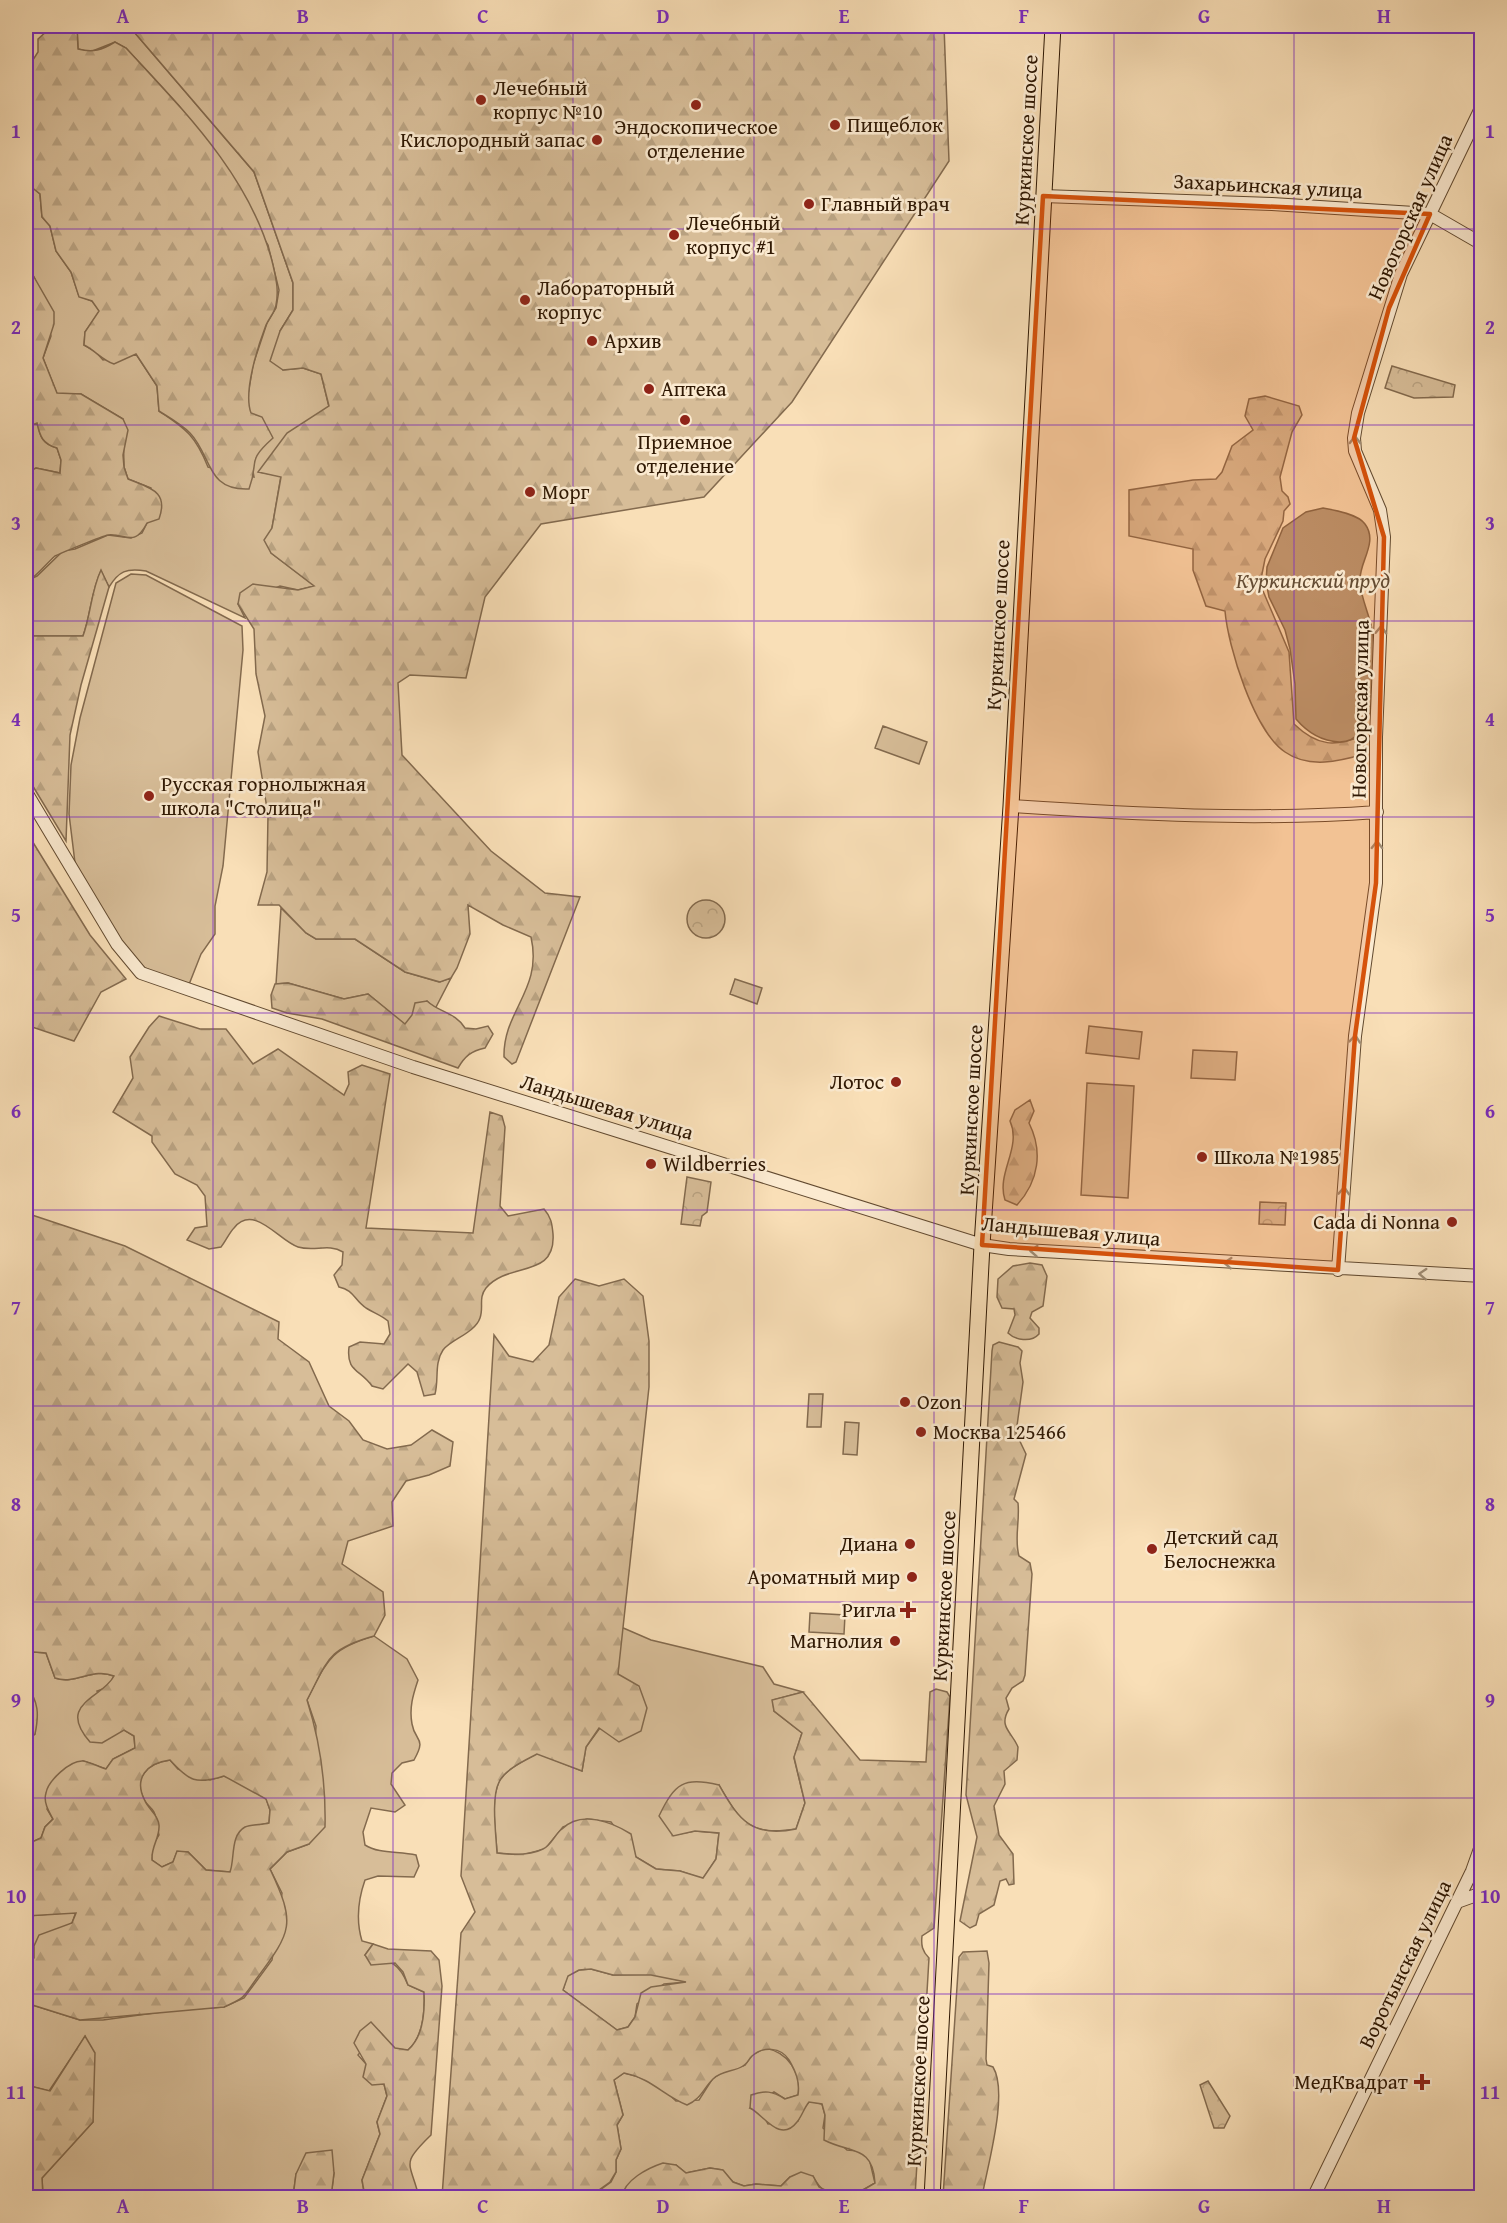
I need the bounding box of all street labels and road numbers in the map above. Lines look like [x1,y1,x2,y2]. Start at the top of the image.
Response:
street label: Куркинское шоссе [1006,54,1045,226]
street label: Новогорская улица [1359,129,1460,305]
street label: Захарьинская улица [1172,165,1364,206]
street label: Куркинское шоссе [978,539,1017,711]
street label: Новогорская улица [1342,619,1377,799]
street label: Куркинское шоссе [951,1024,990,1196]
street label: Ландышевая улица [517,1065,698,1148]
street label: Ландышевая улица [980,1207,1162,1254]
street label: Куркинское шоссе [924,1510,963,1682]
street label: Воротынская улица [1350,1874,1459,2053]
street label: Куркинское шоссе [898,1995,937,2167]

